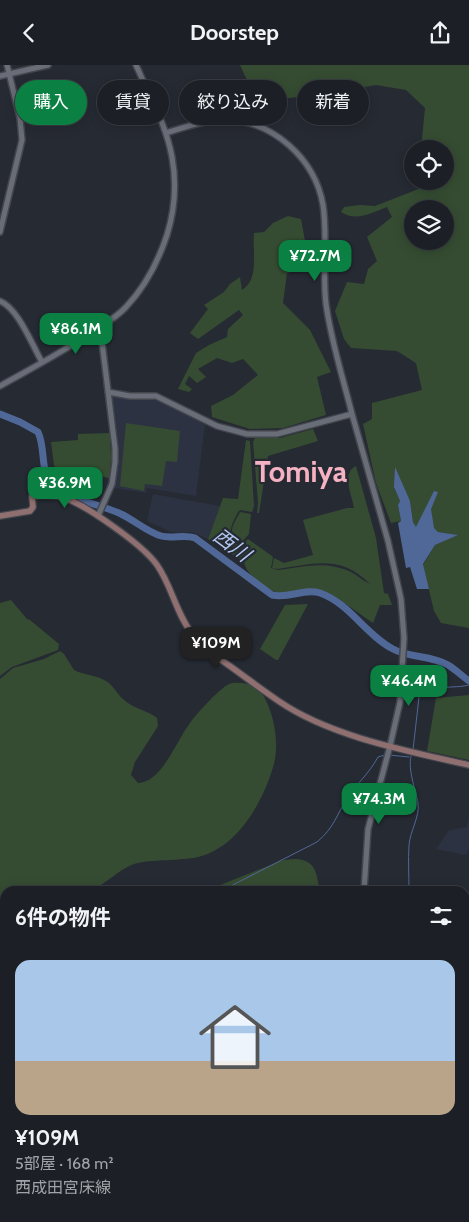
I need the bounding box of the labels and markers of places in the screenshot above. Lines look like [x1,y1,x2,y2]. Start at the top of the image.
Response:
pin: ¥72.7M [274,239,356,282]
pin: ¥86.1M [35,313,117,355]
pin: ¥36.9M [24,467,106,509]
pin: ¥109M [181,627,251,669]
pin: ¥46.4M [368,665,450,707]
pin: ¥74.3M [338,783,420,825]

